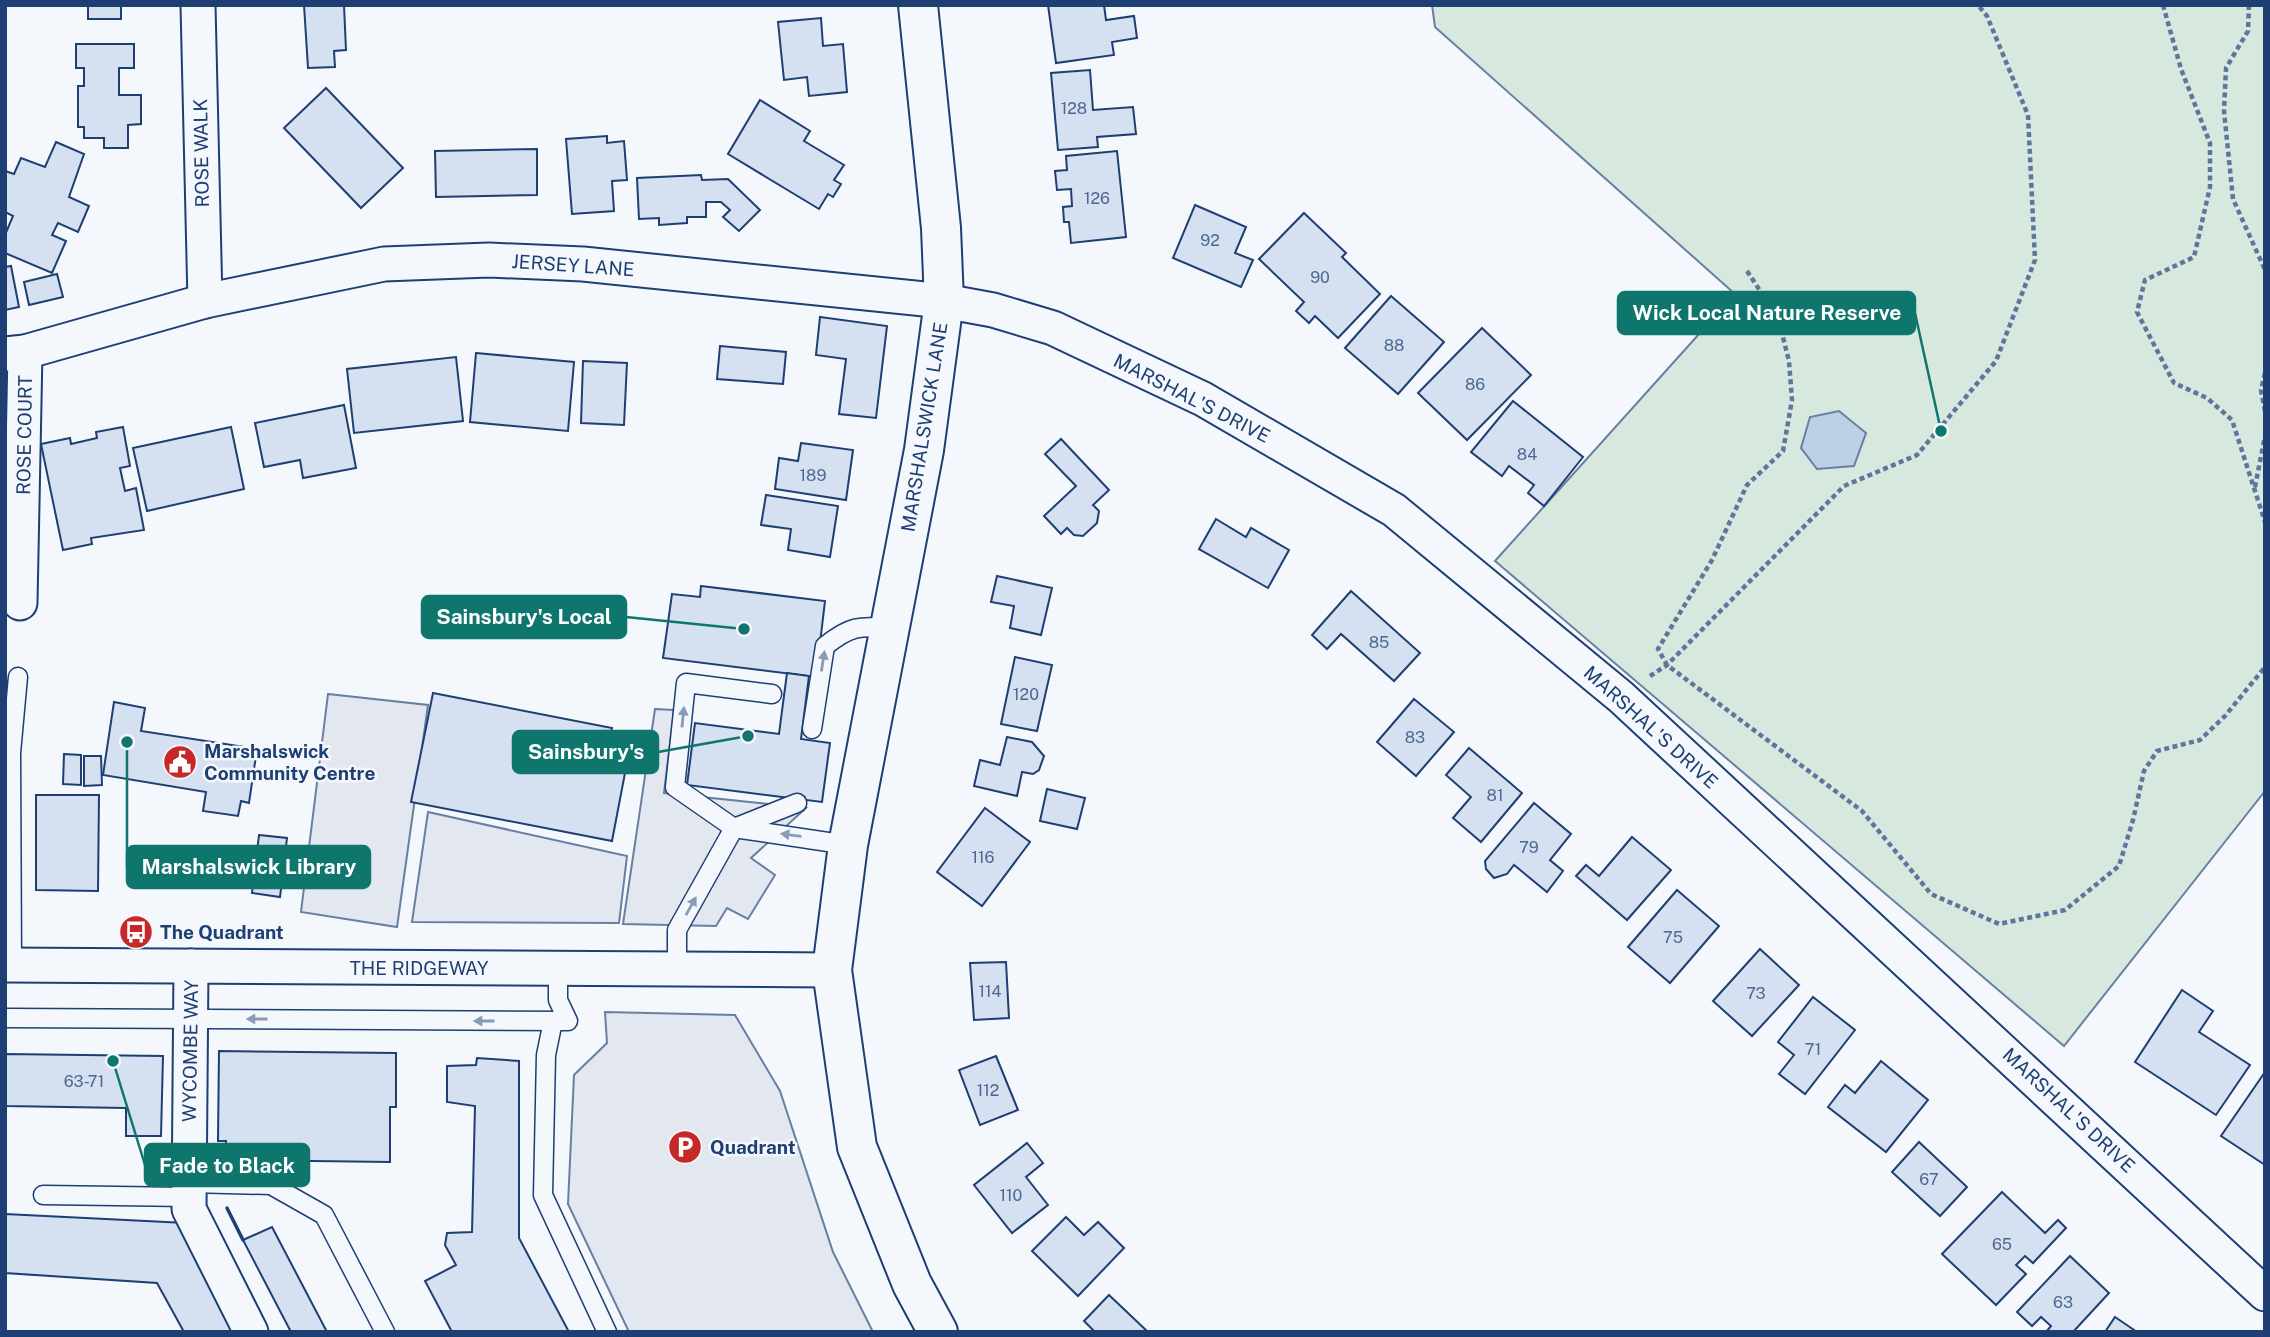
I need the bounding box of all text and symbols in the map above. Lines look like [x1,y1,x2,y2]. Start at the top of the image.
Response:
street label: ROSE WALK [189,99,213,207]
house number: 128 [1061,99,1087,118]
house number: 126 [1084,189,1110,208]
house number: 92 [1200,231,1220,250]
street label: JERSEY LANE [511,250,635,280]
house number: 90 [1310,268,1330,287]
callout: Wick Local Nature Reserve [1618,292,1915,334]
text: Wick Local Nature Reserve [1633,300,1901,325]
street label: MARSHALSWICK LANE [897,321,951,533]
house number: 88 [1384,336,1404,355]
street label: MARSHAL'S DRIVE [1110,349,1274,447]
street label: ROSE COURT [12,375,36,495]
house number: 86 [1465,375,1485,394]
house number: 84 [1517,445,1537,464]
house number: 189 [800,466,826,485]
callout: Sainsbury's Local [422,596,626,638]
text: Sainsbury's Local [436,604,612,629]
house number: 85 [1369,633,1389,652]
one-way arrow [818,650,829,672]
street label: MARSHAL'S DRIVE [1580,661,1722,793]
house number: 120 [1013,685,1039,704]
one-way arrow [678,706,689,728]
house number: 83 [1405,728,1425,747]
callout: Sainsbury's [513,731,658,773]
text: Sainsbury's [528,739,644,764]
place label: Marshalswick Community Centre [204,740,375,784]
public building icon: Marshalswick Community Centre [161,743,199,781]
house number: 81 [1487,786,1503,805]
one-way arrow [780,830,802,841]
house number: 79 [1519,838,1539,857]
callout: Marshalswick Library [127,846,370,888]
house number: 116 [972,848,995,867]
text: Marshalswick Library [142,854,357,879]
one-way arrow [685,896,697,915]
bus stop icon: The Quadrant [117,913,155,951]
place label: The Quadrant [160,921,284,943]
house number: 75 [1663,928,1683,947]
street label: THE RIDGEWAY [350,957,489,979]
street label: WYCOMBE WAY [178,979,202,1122]
house number: 114 [978,982,1002,1001]
house number: 73 [1746,984,1766,1003]
one-way arrow [246,1013,268,1025]
one-way arrow [473,1015,495,1027]
house number: 71 [1805,1040,1821,1059]
street label: MARSHAL'S DRIVE [1998,1043,2140,1177]
house number: 63-71 [64,1072,104,1091]
house number: 112 [977,1081,999,1100]
parking icon: Quadrant [666,1128,704,1166]
place label: Quadrant [710,1136,796,1158]
callout: Fade to Black [145,1144,309,1186]
text: Fade to Black [159,1153,295,1178]
house number: 67 [1919,1170,1939,1189]
house number: 110 [1000,1186,1023,1205]
house number: 65 [1992,1235,2012,1254]
house number: 63 [2053,1293,2073,1312]

